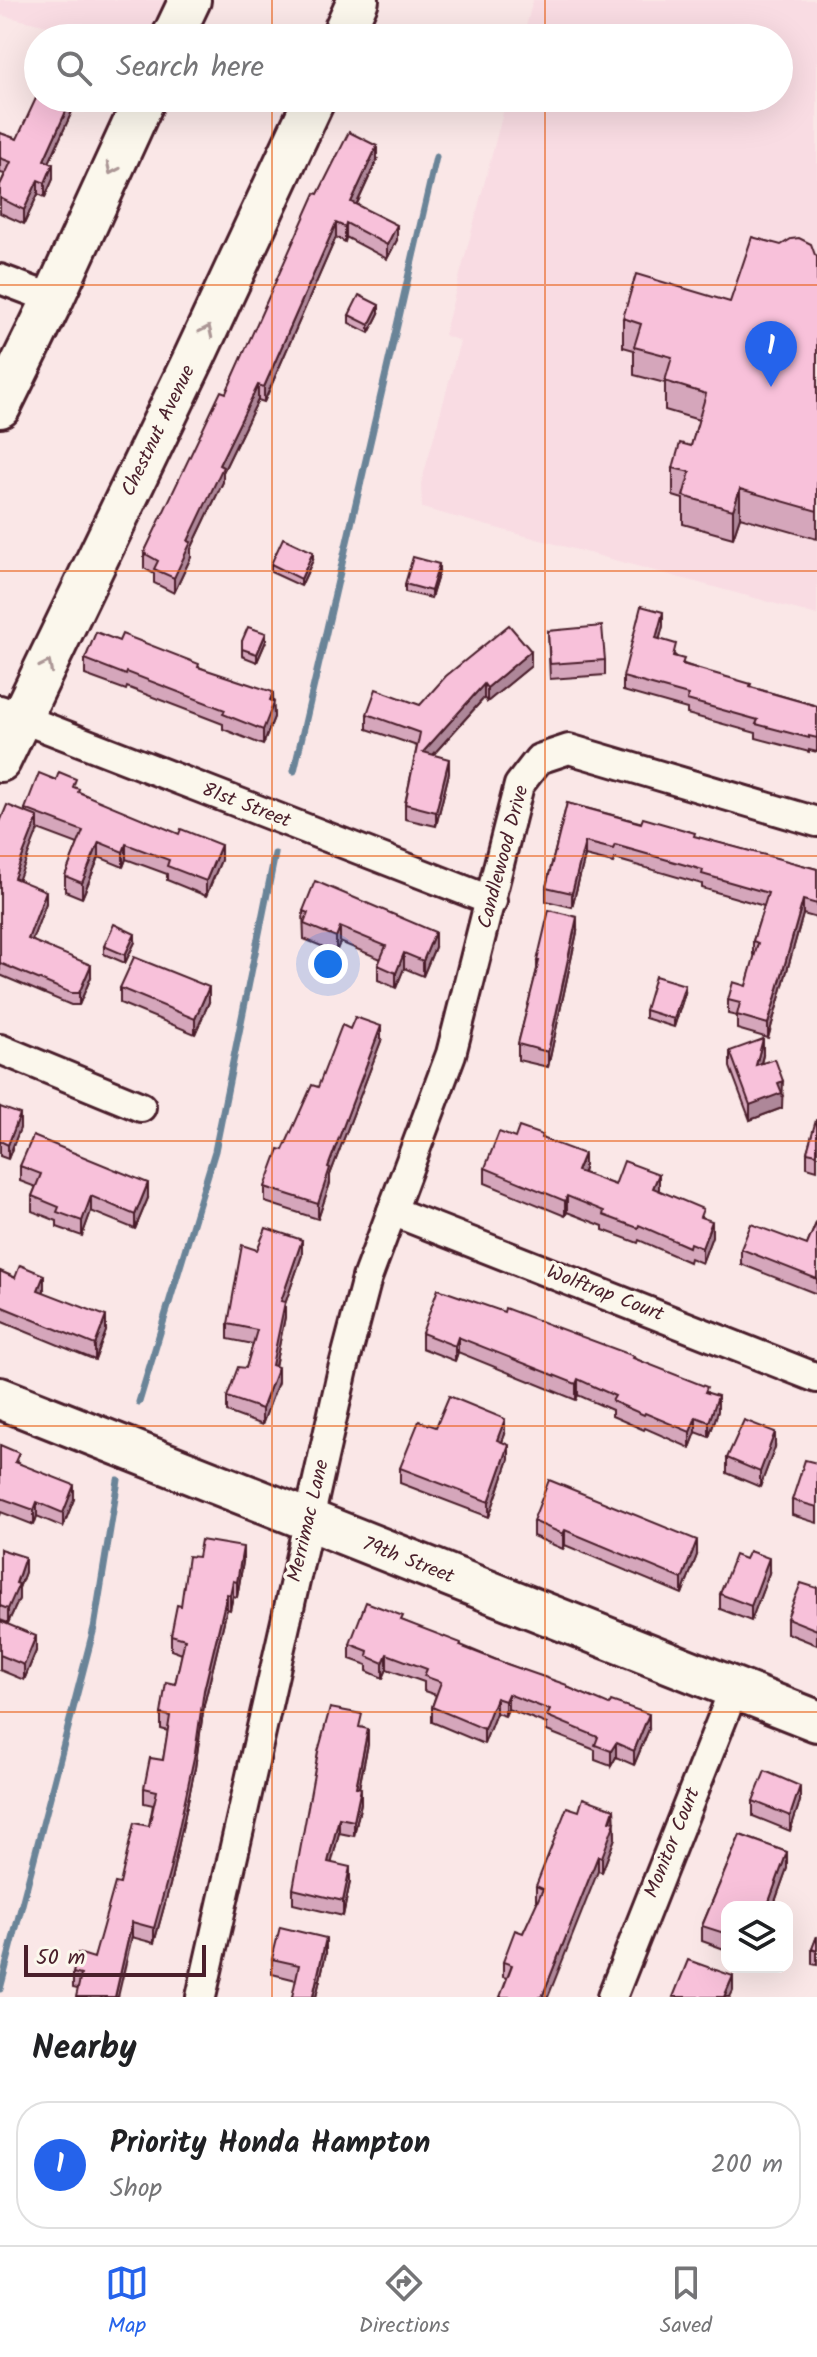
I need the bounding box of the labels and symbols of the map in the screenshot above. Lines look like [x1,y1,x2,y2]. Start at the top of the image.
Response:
one-way arrow [106,161,122,175]
pin: 1 [745,321,797,387]
one-way arrow [197,324,213,339]
street label: Chestnut Avenue [113,360,205,502]
one-way arrow [37,660,53,675]
street label: 81st Street [197,774,296,838]
street label: Candlewood Drive [469,782,539,932]
your location [308,944,348,984]
street label: Wolftrap Court [542,1257,669,1331]
street label: Merrimac Lane [279,1457,339,1585]
street label: 79th Street [357,1529,459,1593]
street label: Monitor Court [636,1783,710,1903]
scale bar [24,1941,206,1977]

